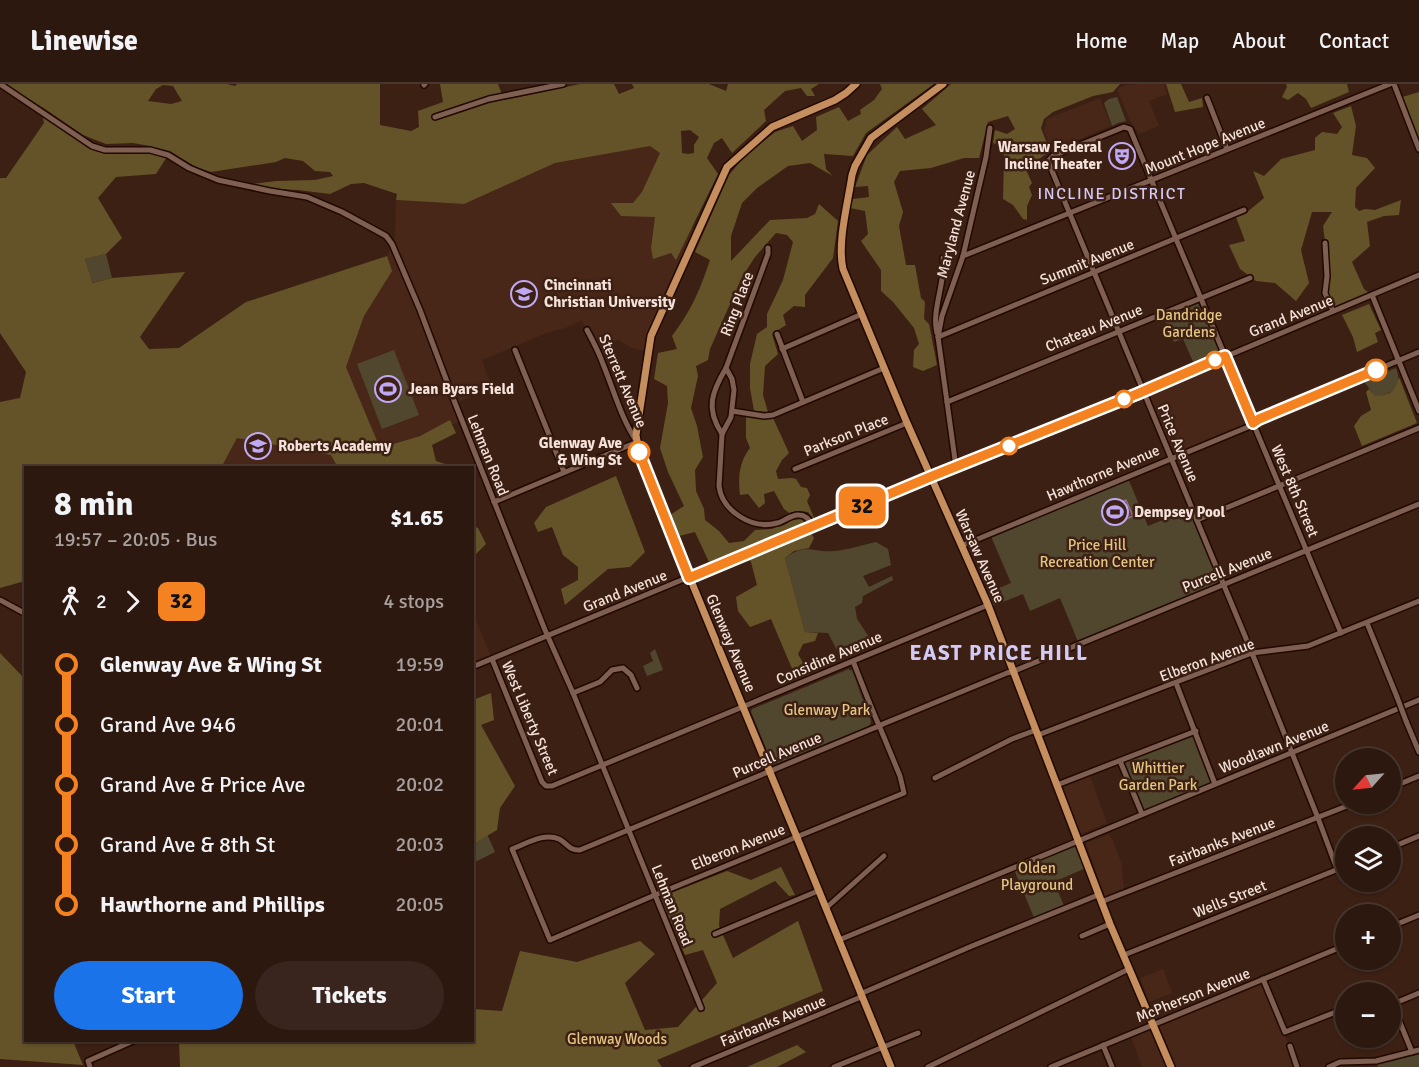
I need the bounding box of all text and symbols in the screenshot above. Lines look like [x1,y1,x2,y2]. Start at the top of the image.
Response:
text: Linewise [30,24,138,58]
text: Home [1075,28,1128,54]
text: Map [1161,28,1199,54]
text: About [1232,28,1286,54]
text: Contact [1319,28,1389,54]
street label: Mount Hope Avenue [1142,114,1268,178]
place label: Warsaw Federal Incline Theater [998,138,1102,173]
theatre icon: Warsaw Federal Incline Theater [1107,141,1137,171]
street label: Maryland Avenue [933,168,979,280]
district label: INCLINE DISTRICT [1038,184,1186,204]
street label: Summit Avenue [1037,235,1137,289]
street label: Ring Place [717,269,757,339]
place label: Cincinnati Christian University [544,276,676,311]
school or university icon: Cincinnati Christian University [509,279,539,309]
street label: Grand Avenue [1246,291,1336,341]
street label: Chateau Avenue [1043,300,1145,356]
park label: Dandridge Gardens [1156,306,1222,341]
street label: Sterrett Avenue [595,331,651,431]
unlabelled marker [1206,351,1224,369]
unlabelled marker [1365,359,1387,381]
sports icon: Jean Byars Field [373,374,403,404]
place label: Jean Byars Field [408,380,514,398]
unlabelled marker [1115,390,1133,408]
street label: Price Avenue [1154,401,1202,485]
street label: Parkson Place [801,410,891,460]
street label: Lehman Road [463,412,513,498]
school or university icon: Roberts Academy [243,431,273,461]
place label: Glenway Ave & Wing St [539,434,622,469]
place label: Roberts Academy [278,437,392,455]
unlabelled marker [1000,437,1018,455]
marker: Glenway Ave & Wing St [628,441,650,463]
street label: Hawthorne Avenue [1044,441,1162,505]
street label: West 8th Street [1267,442,1323,540]
text: 8 min [54,484,134,525]
line badge: 32 [835,486,889,526]
text: 32 [851,493,873,519]
sports icon: Dempsey Pool [1100,497,1130,527]
place label: Dempsey Pool [1134,503,1226,521]
text: $1.65 [390,504,444,531]
street label: Warsaw Avenue [951,506,1009,606]
text: 19:57 – 20:05 · Bus [54,527,217,552]
park label: Price Hill Recreation Center [1039,536,1155,571]
street label: Purcell Avenue [1180,544,1274,596]
street label: Grand Avenue [580,566,670,616]
icon: walk [54,585,87,618]
icon: forward [116,585,149,618]
text: 32 [170,588,193,614]
text: 2 [96,589,107,614]
text: 4 stops [383,589,444,614]
street label: Glenway Avenue [702,591,760,695]
street label: Considine Avenue [773,628,885,688]
street label: Elberon Avenue [1157,634,1257,686]
district label: EAST PRICE HILL [910,640,1088,666]
text: Glenway Ave & Wing St [100,651,322,678]
text: 19:59 [395,652,444,677]
street label: West Liberty Street [498,658,562,778]
park label: Glenway Park [784,701,871,719]
text: Grand Ave 946 [100,711,236,738]
text: 20:01 [395,712,444,737]
street label: Woodlawn Avenue [1216,717,1332,777]
street label: Purcell Avenue [730,728,824,782]
north arrow [1335,748,1401,814]
map controls [1335,748,1401,1048]
park label: Whittier Garden Park [1119,759,1198,794]
text: Grand Ave & Price Ave [100,771,305,798]
text: 20:02 [395,772,444,797]
street label: Fairbanks Avenue [1166,813,1278,871]
street label: Elberon Avenue [688,820,788,874]
button: layers [1335,826,1401,892]
text: Grand Ave & 8th St [100,831,275,858]
text: 20:03 [395,832,444,857]
park label: Olden Playground [1001,859,1073,894]
street label: Lehman Road [647,862,697,948]
street label: Wells Street [1191,876,1269,922]
text: Hawthorne and Phillips [100,891,325,918]
text: 20:05 [395,892,444,917]
button: + [1335,904,1401,970]
button: Start [54,961,243,1030]
button: Tickets [255,961,444,1030]
street label: McPherson Avenue [1133,964,1253,1026]
button: − [1335,982,1401,1048]
street label: Fairbanks Avenue [717,992,829,1050]
park label: Glenway Woods [567,1030,667,1048]

